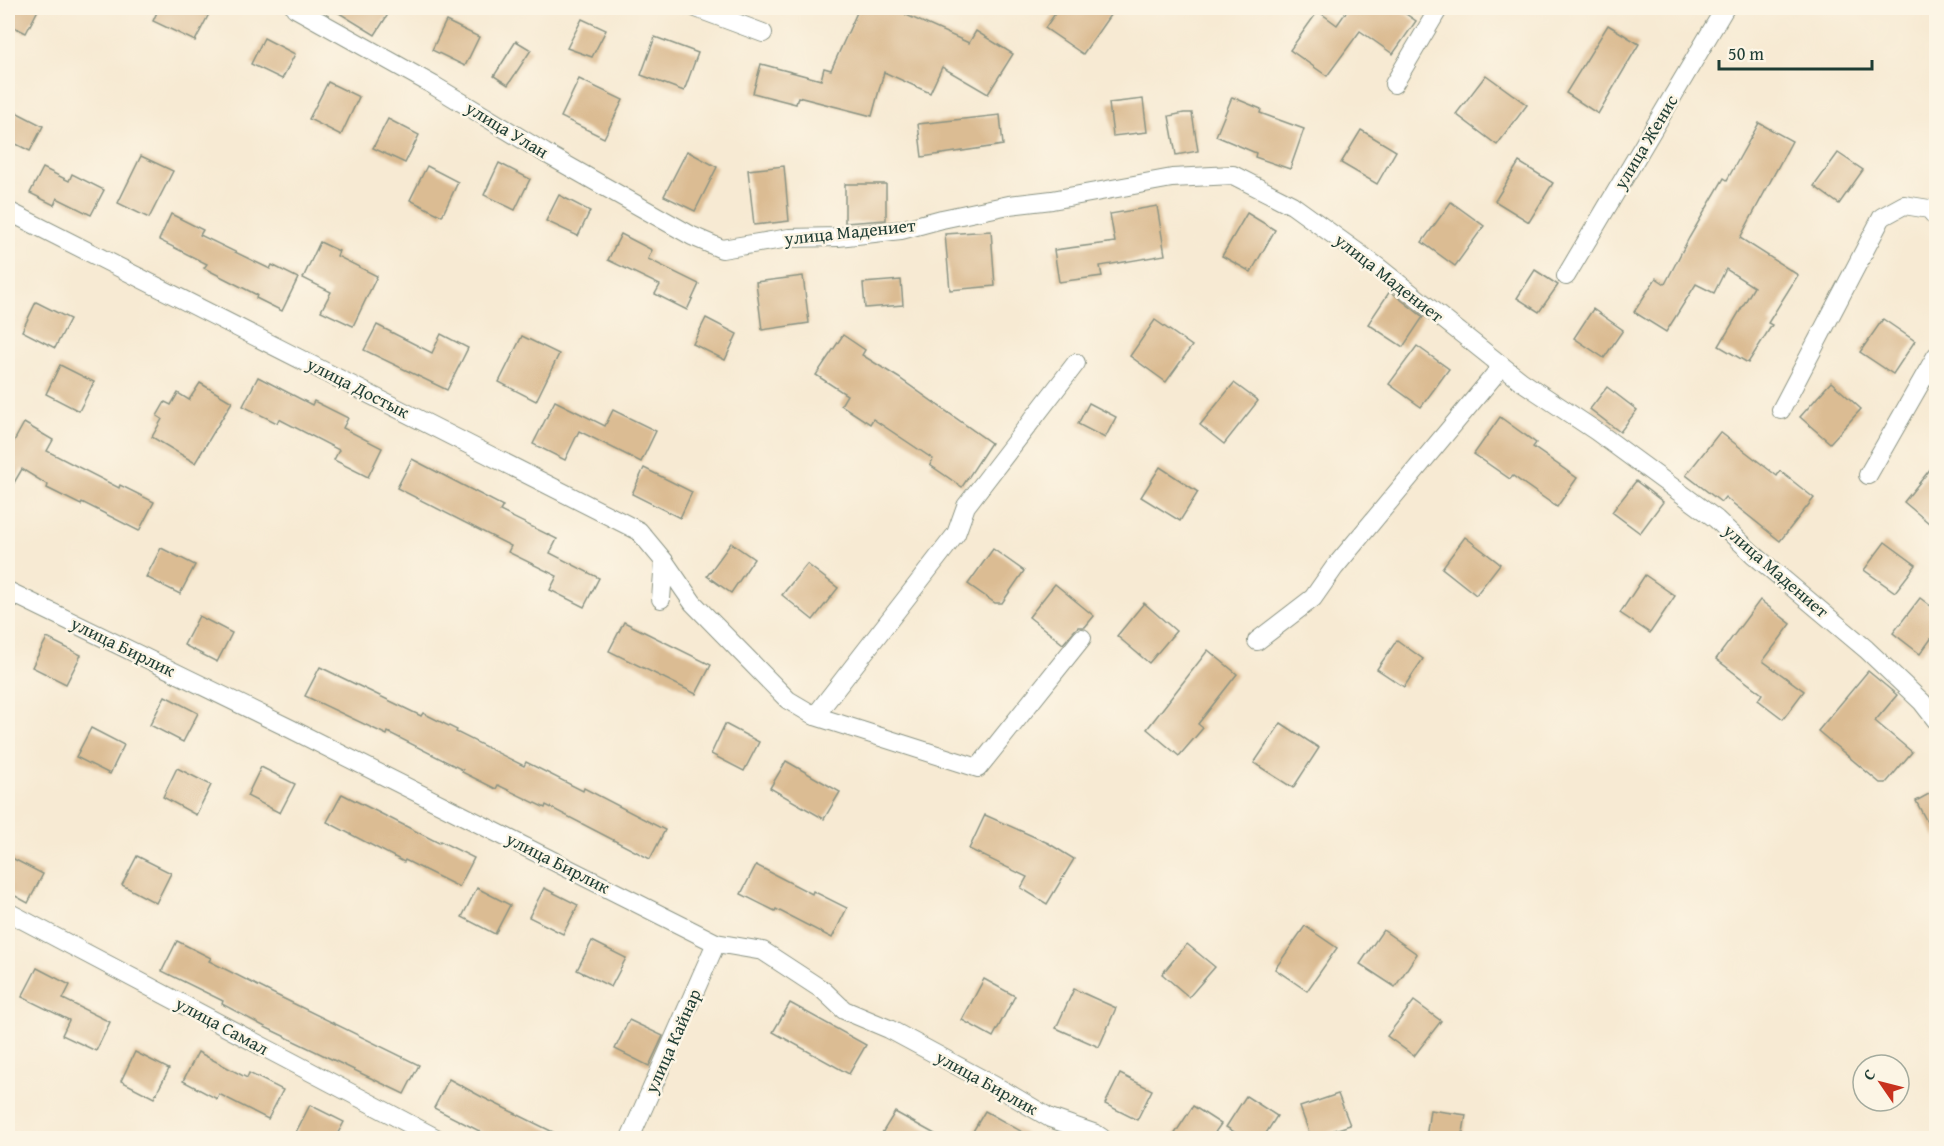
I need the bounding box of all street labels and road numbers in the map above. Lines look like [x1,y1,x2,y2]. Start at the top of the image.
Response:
street label: улица Женис [1606,89,1684,195]
street label: улица Улан [460,94,554,165]
street label: улица Мадениет [782,211,917,252]
street label: улица Мадениет [1328,226,1450,329]
street label: улица Достык [301,350,415,425]
street label: улица Мадениет [1717,517,1835,624]
street label: улица Бирлик [66,609,181,684]
street label: улица Бирлик [501,824,615,901]
street label: улица Кайнар [637,984,708,1098]
street label: улица Самал [170,989,274,1062]
street label: улица Бирлик [930,1043,1044,1122]

